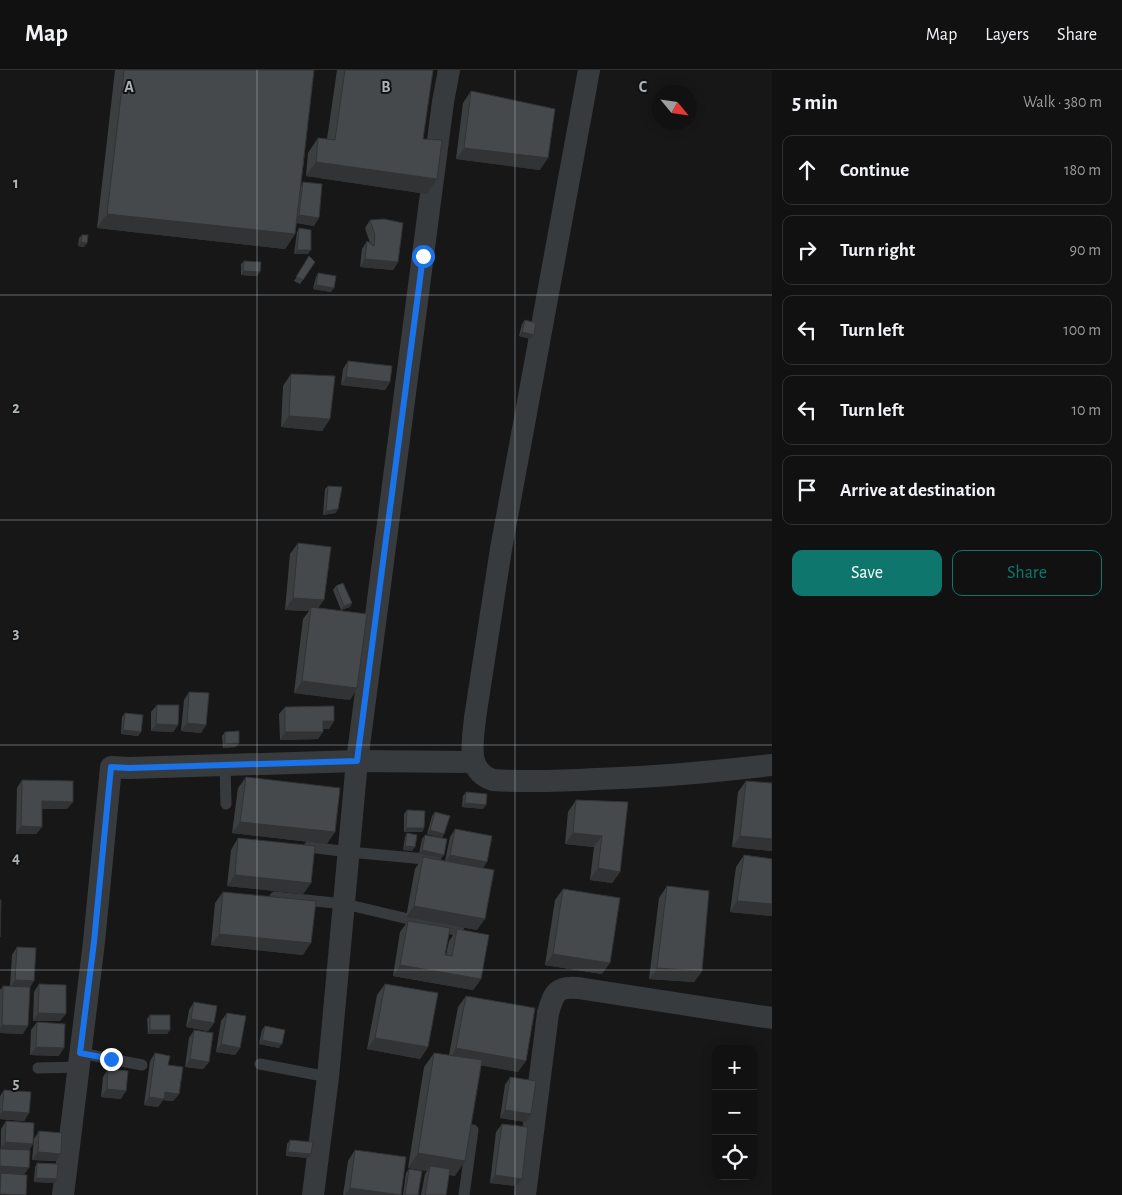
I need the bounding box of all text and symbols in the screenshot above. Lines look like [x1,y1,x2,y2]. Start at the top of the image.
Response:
text: Map [25,22,68,46]
text: Map [926,26,957,44]
text: Layers [985,26,1029,44]
text: Share [1057,26,1097,44]
text: A [124,79,134,95]
text: B [381,79,391,95]
text: C [639,79,648,95]
north arrow [652,85,697,130]
text: 5 min [792,92,838,113]
text: Walk · 380 m [1023,94,1102,110]
icon: ahead [793,156,821,184]
text: Continue [840,161,909,180]
text: 180 m [1064,162,1101,178]
text: 1 [13,175,19,191]
icon: right [793,236,821,264]
text: Turn right [840,241,915,260]
text: 90 m [1070,242,1101,258]
route start [412,245,435,268]
icon: left [793,316,821,344]
text: Turn left [840,321,904,340]
text: 100 m [1063,322,1101,338]
icon: left [793,396,821,424]
text: 2 [12,400,20,416]
text: Turn left [840,401,904,420]
text: 10 m [1072,402,1101,418]
icon: arrive [793,476,821,504]
text: Arrive at destination [840,481,996,500]
button: Save [792,550,942,596]
button: Share [952,550,1102,596]
text: 3 [13,625,20,641]
text: 4 [12,850,20,866]
map controls [712,1045,757,1180]
button: + [712,1045,757,1090]
route end [100,1048,123,1071]
text: 5 [13,1075,20,1091]
button: − [712,1090,757,1135]
button: locate [712,1135,757,1180]

